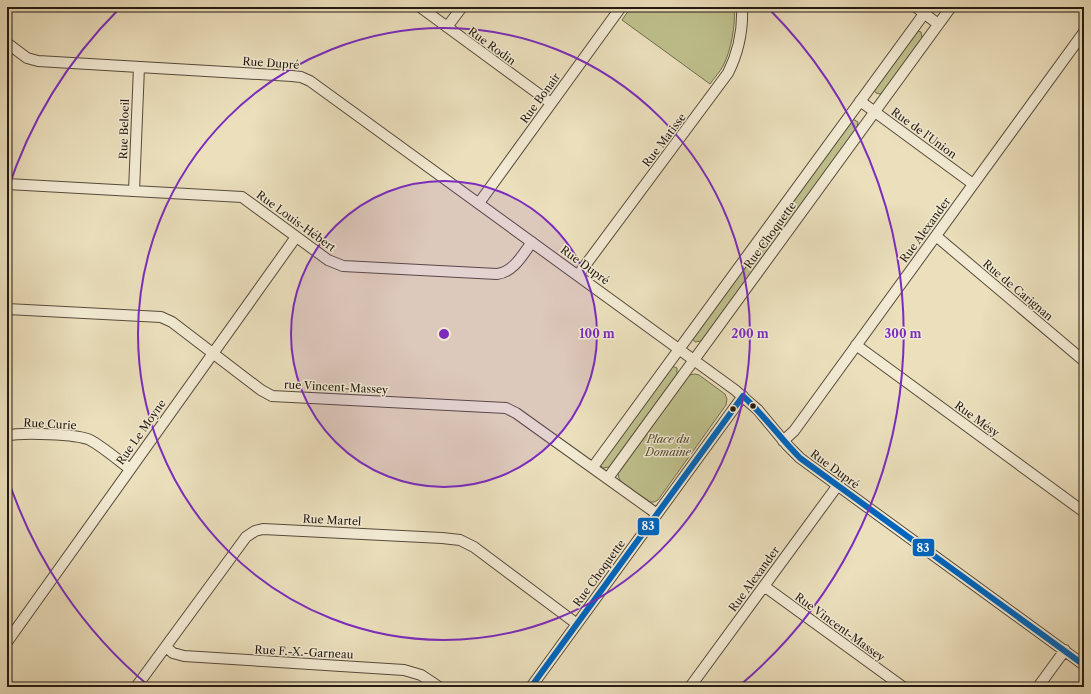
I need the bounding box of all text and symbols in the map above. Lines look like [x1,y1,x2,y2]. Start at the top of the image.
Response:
street label: Rue Rodin [465,24,519,68]
street label: Rue Dupré [242,54,300,72]
street label: Rue Bonair [517,70,563,126]
street label: Rue Beloeil [116,98,132,159]
street label: Rue de l'Union [889,105,960,161]
street label: Rue Matisse [639,110,689,170]
street label: Rue Louis-Hébert [254,188,338,254]
street label: Rue Alexander [897,194,954,265]
street label: Rue Choquette [741,199,799,271]
street label: Rue Dupré [558,243,612,287]
street label: Rue de Carignan [980,257,1056,324]
text: 100 m [579,326,615,341]
text: 200 m [731,326,769,341]
text: 300 m [884,326,922,341]
centre of rings [437,327,451,341]
street label: rue Vincent-Massey [284,377,389,397]
street label: Rue Le Moyne [113,397,169,467]
street label: Rue Mésy [952,398,1003,440]
unlabelled marker [748,401,758,411]
unlabelled marker [728,404,738,414]
street label: Rue Curie [23,416,77,432]
park label: Place du Domaine [644,432,691,459]
street label: Rue Dupré [808,447,862,491]
street label: Rue Martel [302,511,362,529]
line badge: 83 [637,517,660,536]
text: 83 [642,519,655,533]
street label: Rue Choquette [570,537,628,609]
line badge: 83 [912,538,935,557]
text: 83 [917,541,930,555]
street label: Rue Alexander [726,543,783,614]
street label: Rue Vincent-Massey [792,590,888,665]
street label: Rue F.-X.-Garneau [254,642,354,662]

